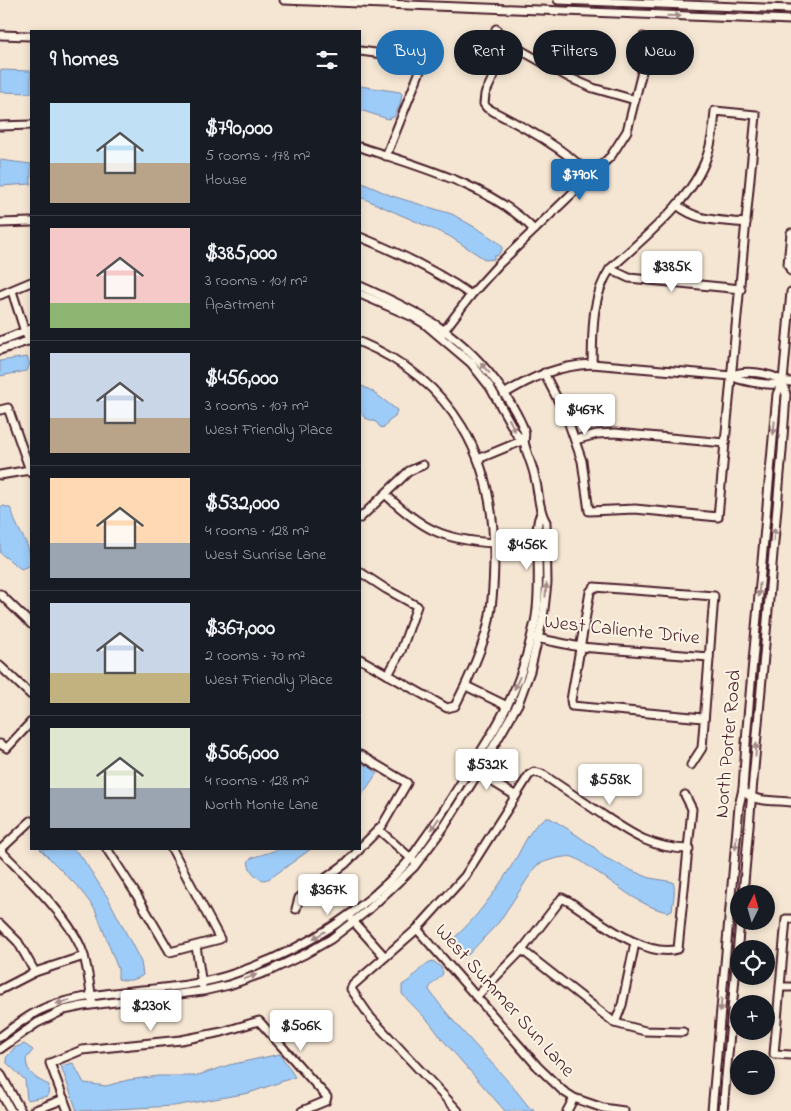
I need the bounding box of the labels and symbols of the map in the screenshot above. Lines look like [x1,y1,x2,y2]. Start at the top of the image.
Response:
one-way arrow [666,12,682,20]
pin: $790K [545,158,615,201]
pin: $385K [637,250,707,293]
one-way arrow [479,363,491,375]
pin: $467K [550,394,620,436]
one-way arrow [508,418,516,432]
one-way arrow [769,421,777,437]
one-way arrow [771,527,779,543]
pin: $456K [492,528,562,571]
one-way arrow [543,582,551,598]
one-way arrow [755,582,763,598]
street label: West Caliente Drive [543,608,701,654]
street label: North Porter Road [708,669,750,819]
one-way arrow [512,676,520,691]
one-way arrow [752,741,760,757]
pin: $532K [452,748,522,791]
pin: $558K [575,764,645,806]
one-way arrow [430,817,440,831]
one-way arrow [732,835,740,851]
pin: $367K [293,874,363,916]
north arrow [730,885,775,930]
street label: West Summer Sun Lane [427,918,581,1084]
one-way arrow [312,931,325,940]
one-way arrow [243,973,258,980]
pin: $230K [116,990,186,1032]
one-way arrow [717,997,725,1013]
one-way arrow [55,999,70,1007]
pin: $506K [266,1010,336,1052]

